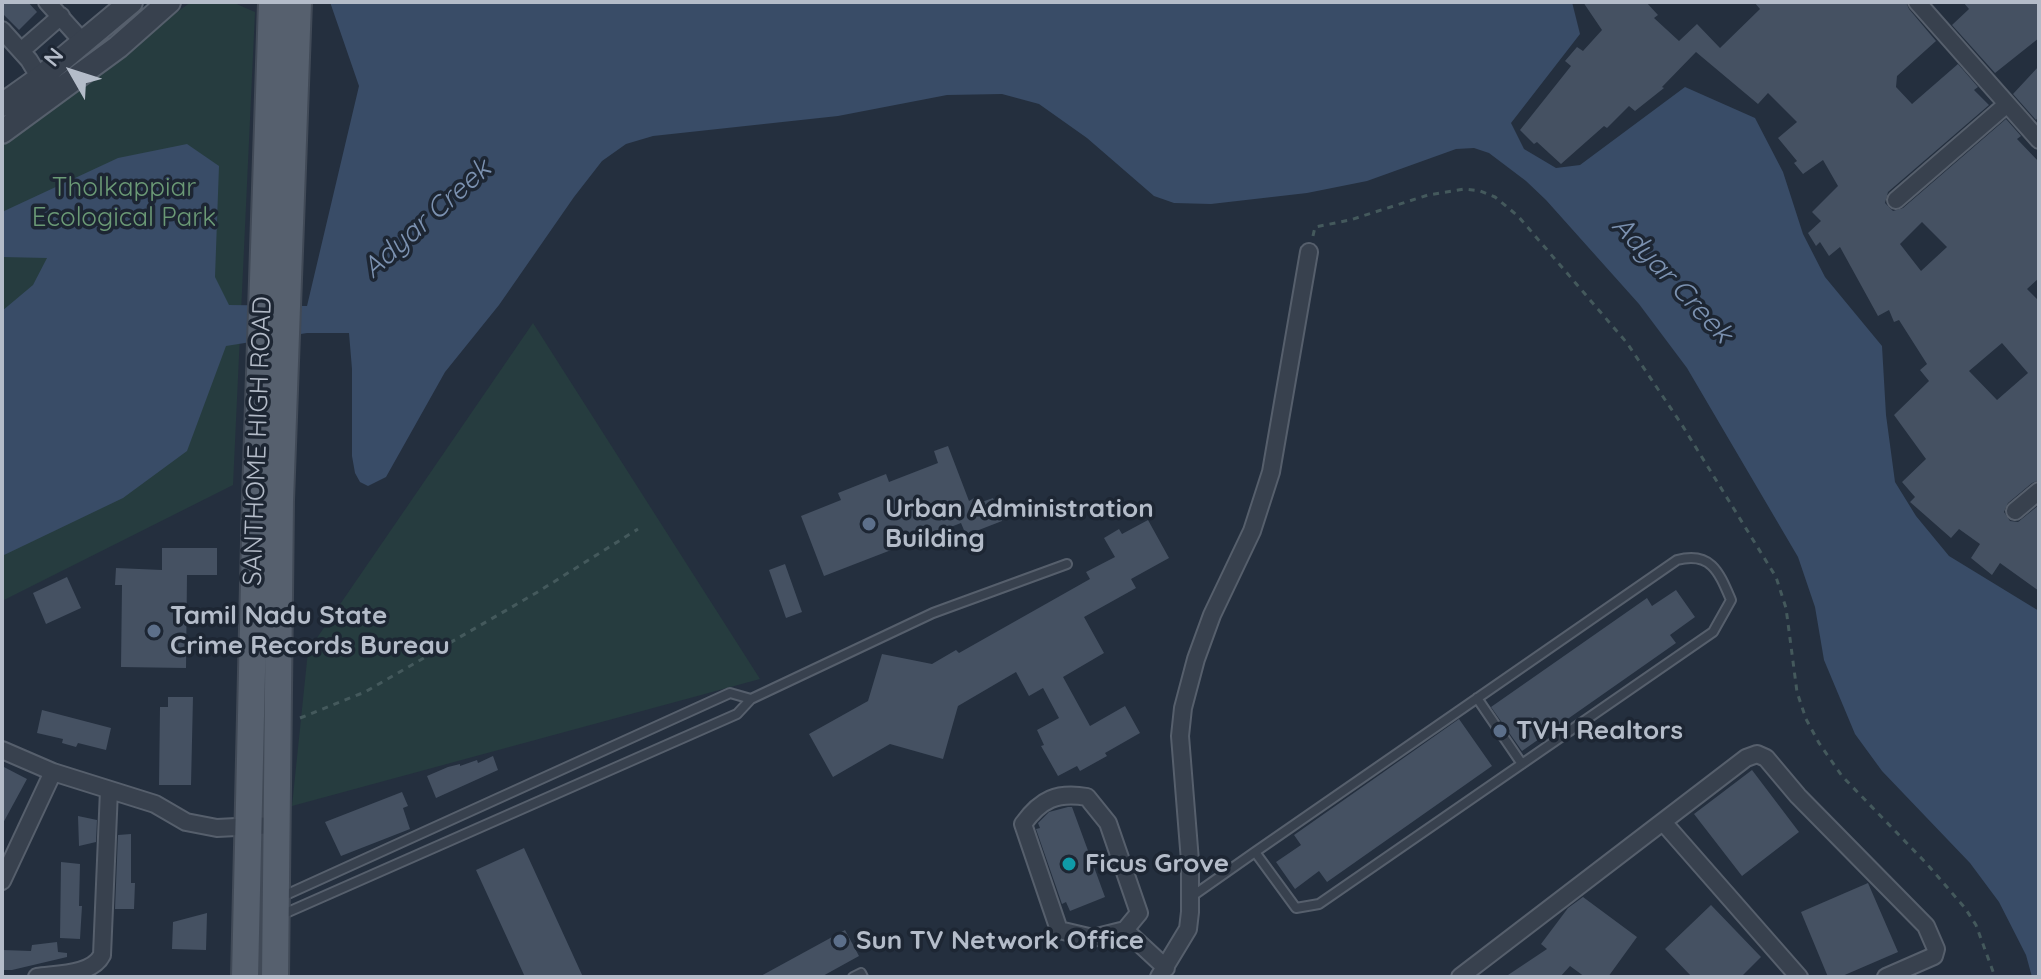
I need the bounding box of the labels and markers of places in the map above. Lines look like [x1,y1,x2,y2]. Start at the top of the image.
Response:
place label: Urban Administration Building [885,493,1154,554]
marker: Urban Administration Building [860,515,878,533]
place label: Tamil Nadu State Crime Records Bureau [170,600,450,662]
marker: Tamil Nadu State Crime Records Bureau [145,622,163,640]
place label: TVH Realtors [1516,715,1683,747]
marker: TVH Realtors [1491,722,1509,740]
place label: Ficus Grove [1085,848,1229,880]
marker: Ficus Grove [1060,855,1078,873]
place label: Sun TV Network Office [856,925,1144,957]
marker: Sun TV Network Office [831,932,849,950]

